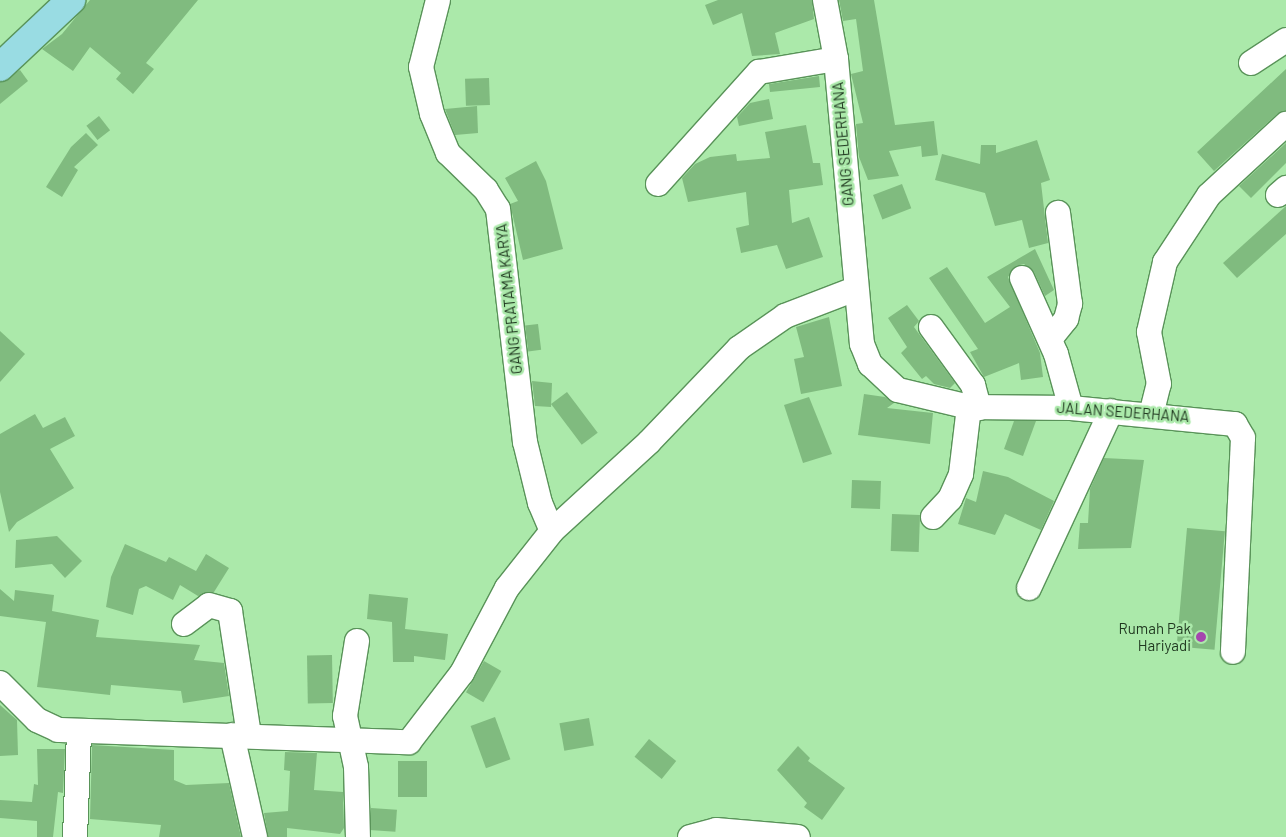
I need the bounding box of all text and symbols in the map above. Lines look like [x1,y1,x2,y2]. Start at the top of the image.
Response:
street label: GANG SEDERHANA [829,81,857,207]
street label: GANG PRATAMA KARYA [492,223,526,375]
street label: JALAN SEDERHANA [1056,398,1190,426]
place label: Rumah Pak Hariyadi [1119,619,1191,654]
marker: Rumah Pak Hariyadi [1195,631,1207,643]

